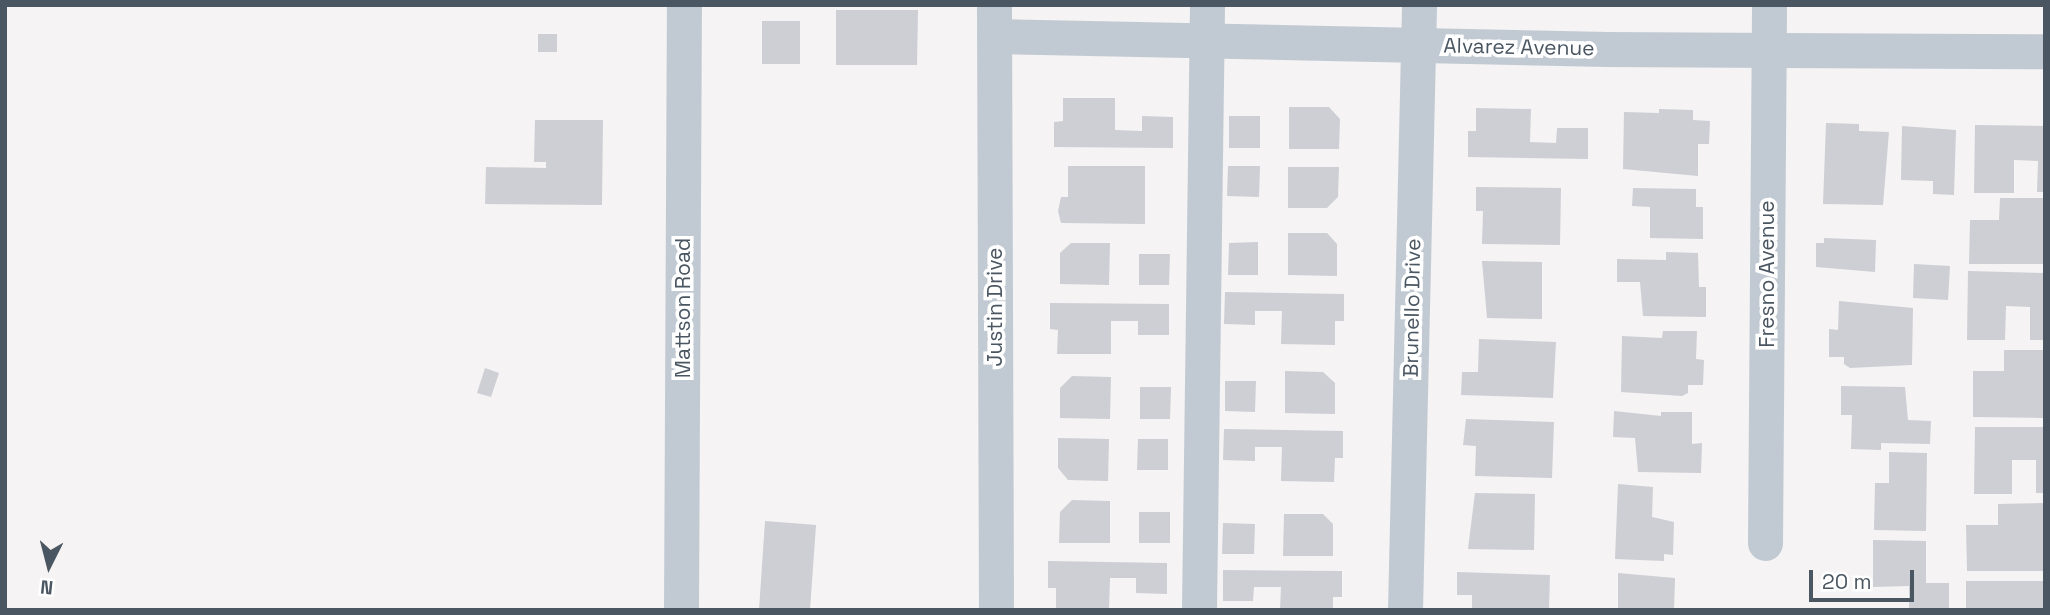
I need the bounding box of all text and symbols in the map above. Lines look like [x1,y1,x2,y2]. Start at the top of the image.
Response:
street label: Alvarez Avenue [1443,33,1595,61]
street label: Fresno Avenue [1754,200,1780,348]
street label: Mattson Road [670,238,696,378]
street label: Brunello Drive [1398,238,1426,378]
street label: Justin Drive [982,247,1008,367]
north arrow [14,531,84,601]
scale bar [1812,556,1917,600]
text: 20 m [1822,568,1872,595]
text: N [39,574,54,600]

